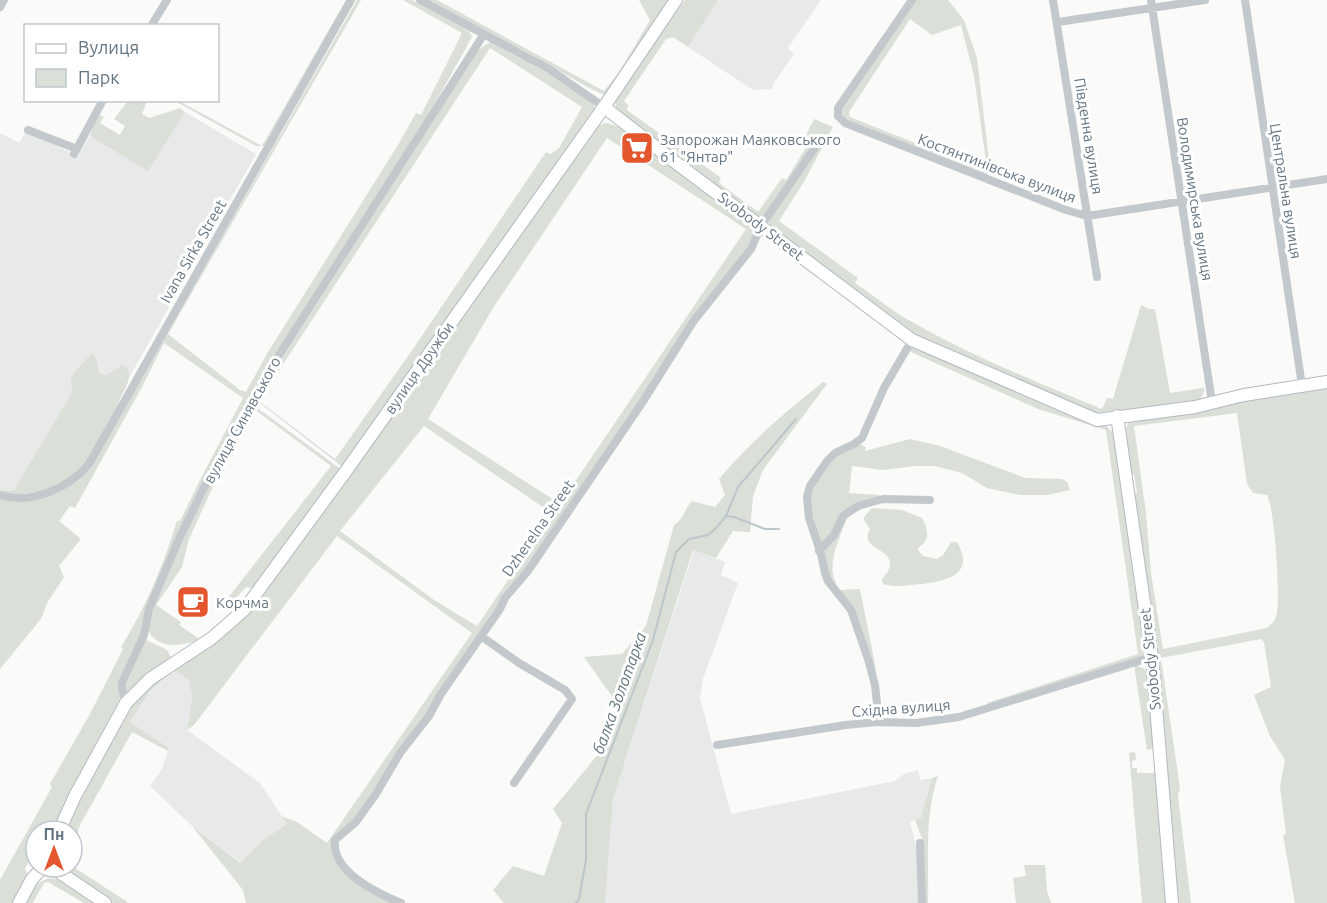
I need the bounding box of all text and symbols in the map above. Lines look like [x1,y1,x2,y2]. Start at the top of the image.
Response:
legend [24,24,219,102]
text: Вулиця [78,37,139,57]
text: Парк [78,67,119,87]
street label: Південна вулиця [1071,77,1107,195]
street label: Володимирська вулиця [1174,116,1216,282]
street label: Центральна вулиця [1267,122,1305,260]
supermarket icon: Запорожан Маяковського 61 "Янтар" [619,130,655,166]
street label: Костянтинівська вулиця [916,130,1078,206]
place label: Запорожан Маяковського 61 "Янтар" [660,131,841,165]
street label: Svobody Street [715,188,807,264]
street label: Ivana Sirka Street [157,196,229,306]
street label: вулиця Дружби [381,319,457,417]
street label: вулиця Синявського [200,354,284,486]
street label: Dzherelna Street [498,476,578,579]
cafe icon: Корчма [175,584,211,620]
place label: Корчма [216,594,269,611]
street label: Svobody Street [1136,607,1164,711]
water label: балка Золотарка [589,629,649,756]
street label: Східна вулиця [851,696,951,720]
north arrow [24,819,84,879]
text: Пн [44,825,64,843]

